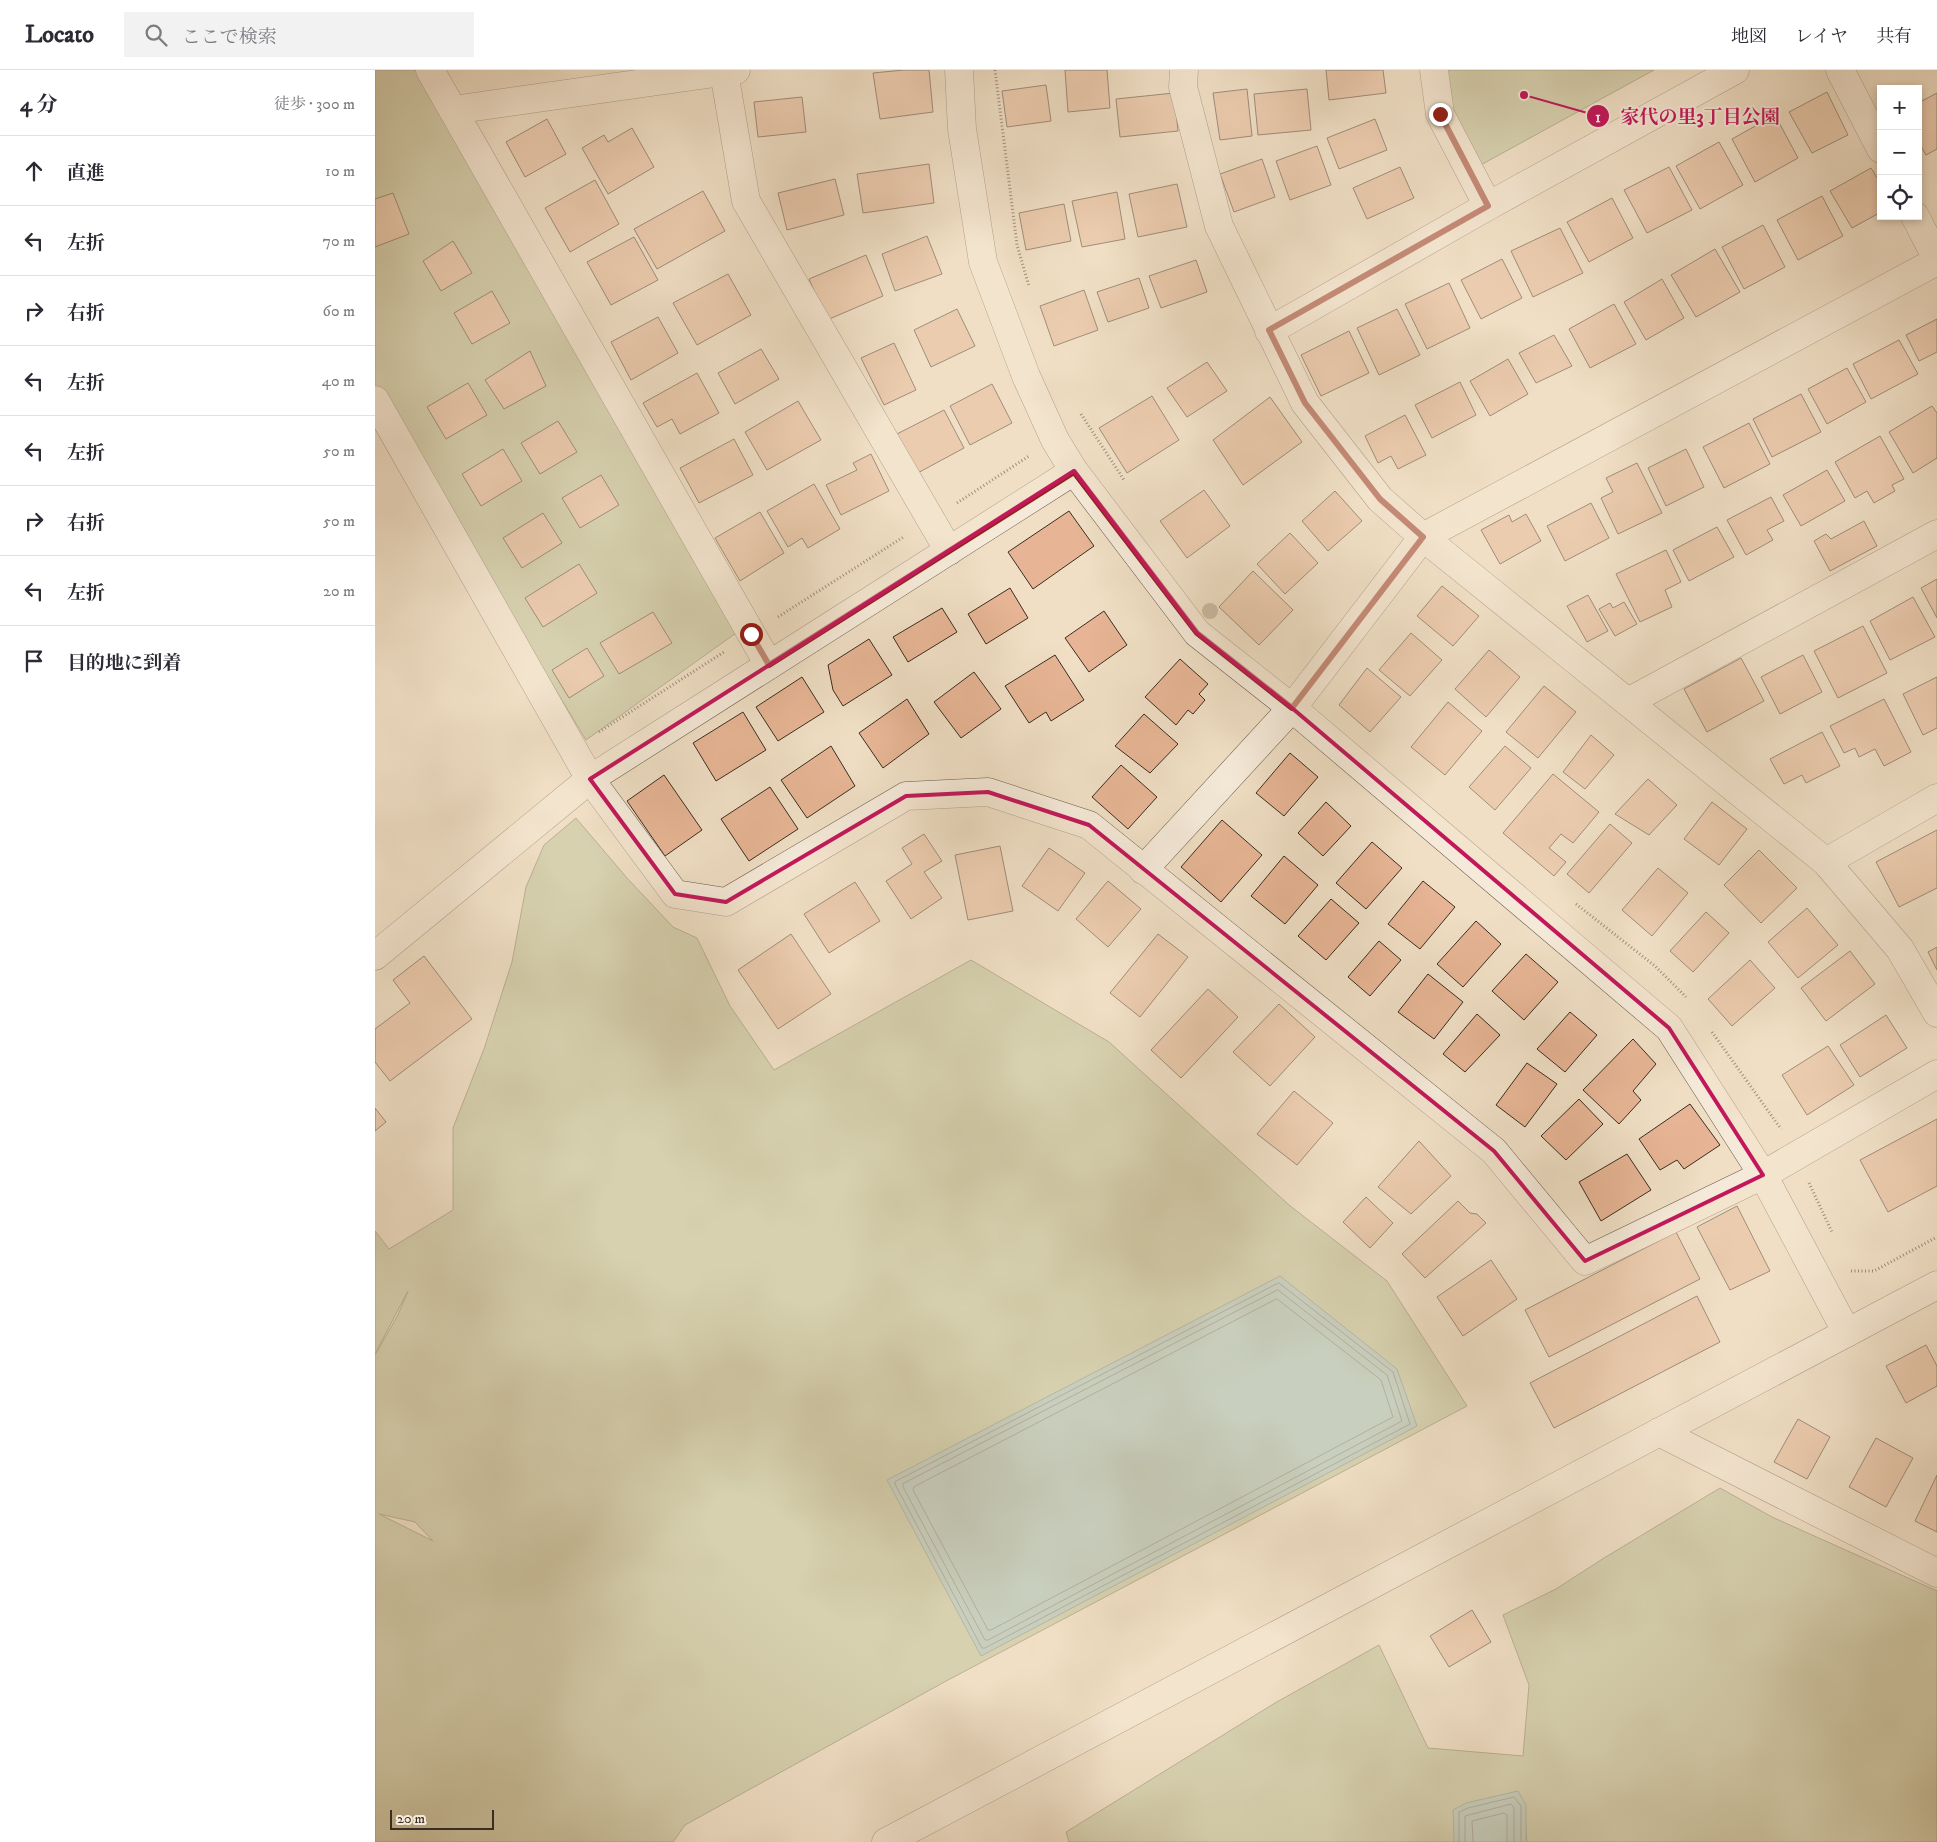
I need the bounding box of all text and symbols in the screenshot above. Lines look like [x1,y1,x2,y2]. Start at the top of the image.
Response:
search box [124,12,474,57]
text: Locato [25,20,94,50]
icon: search [142,21,170,49]
text: ここで検索 [182,26,277,49]
text: 地図 [1731,26,1767,48]
text: レイヤ [1795,26,1848,48]
text: 共有 [1876,26,1912,48]
map controls [1877,85,1922,220]
button: + [1877,85,1922,130]
text: 4 分 [20,92,58,118]
text: 徒歩 · 300 m [274,94,355,114]
callout: 家代の里3丁目公園 [1586,99,1790,133]
route end [1429,103,1452,126]
text: 家代の里3丁目公園 [1620,106,1780,129]
text: 1 [1595,108,1601,127]
button: − [1877,130,1922,175]
icon: ahead [20,157,48,185]
text: 10 m [325,161,355,181]
text: 直進 [67,162,105,185]
button: locate [1877,175,1922,220]
icon: left [20,227,48,255]
text: 70 m [323,231,355,251]
text: 左折 [67,232,105,255]
icon: right [20,297,48,325]
text: 60 m [323,301,355,321]
text: 右折 [67,302,105,325]
icon: left [20,367,48,395]
text: 40 m [322,371,355,391]
text: 左折 [67,372,105,395]
icon: left [20,437,48,465]
text: 50 m [323,441,355,461]
text: 左折 [67,442,105,465]
icon: right [20,507,48,535]
text: 50 m [323,511,355,531]
text: 右折 [67,512,105,535]
icon: left [20,577,48,605]
text: 20 m [323,581,355,601]
text: 左折 [67,582,105,605]
route start [740,623,763,646]
icon: arrive [20,647,48,675]
text: 目的地に到着 [67,652,181,675]
scale bar [390,1807,494,1830]
text: 20 m [397,1810,425,1828]

